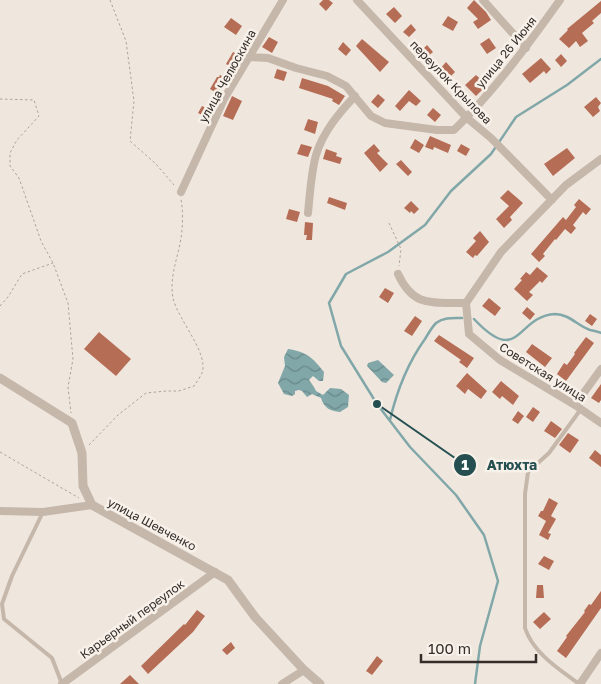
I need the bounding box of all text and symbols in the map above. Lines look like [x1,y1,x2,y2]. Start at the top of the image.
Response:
street label: улица 26 Июня [472,13,540,91]
street label: улица Челюскина [195,27,259,125]
street label: переулок Крылова [407,37,495,127]
street label: Советская улица [497,339,589,405]
callout: Атюхта [452,450,548,479]
text: 1 [461,455,469,473]
text: Атюхта [487,456,537,473]
street label: улица Шевченко [105,494,199,554]
street label: Карьерный переулок [77,576,187,662]
scale bar [421,632,536,664]
text: 100 m [428,639,471,657]

